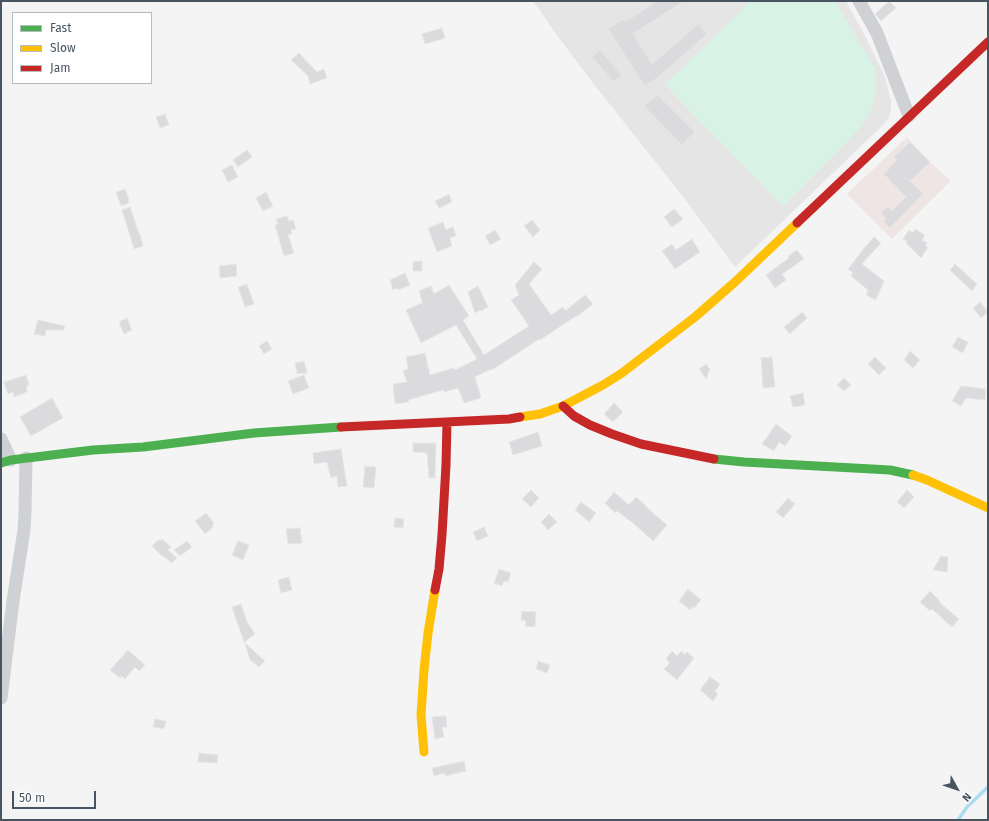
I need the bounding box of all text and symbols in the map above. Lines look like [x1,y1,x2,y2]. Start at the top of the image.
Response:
legend [12,12,152,84]
text: Fast [50,21,72,35]
text: Slow [50,41,76,55]
text: Jam [50,61,70,75]
north arrow [937,769,977,809]
scale bar [14,783,98,809]
text: N [959,790,974,804]
text: 50 m [19,791,45,805]

